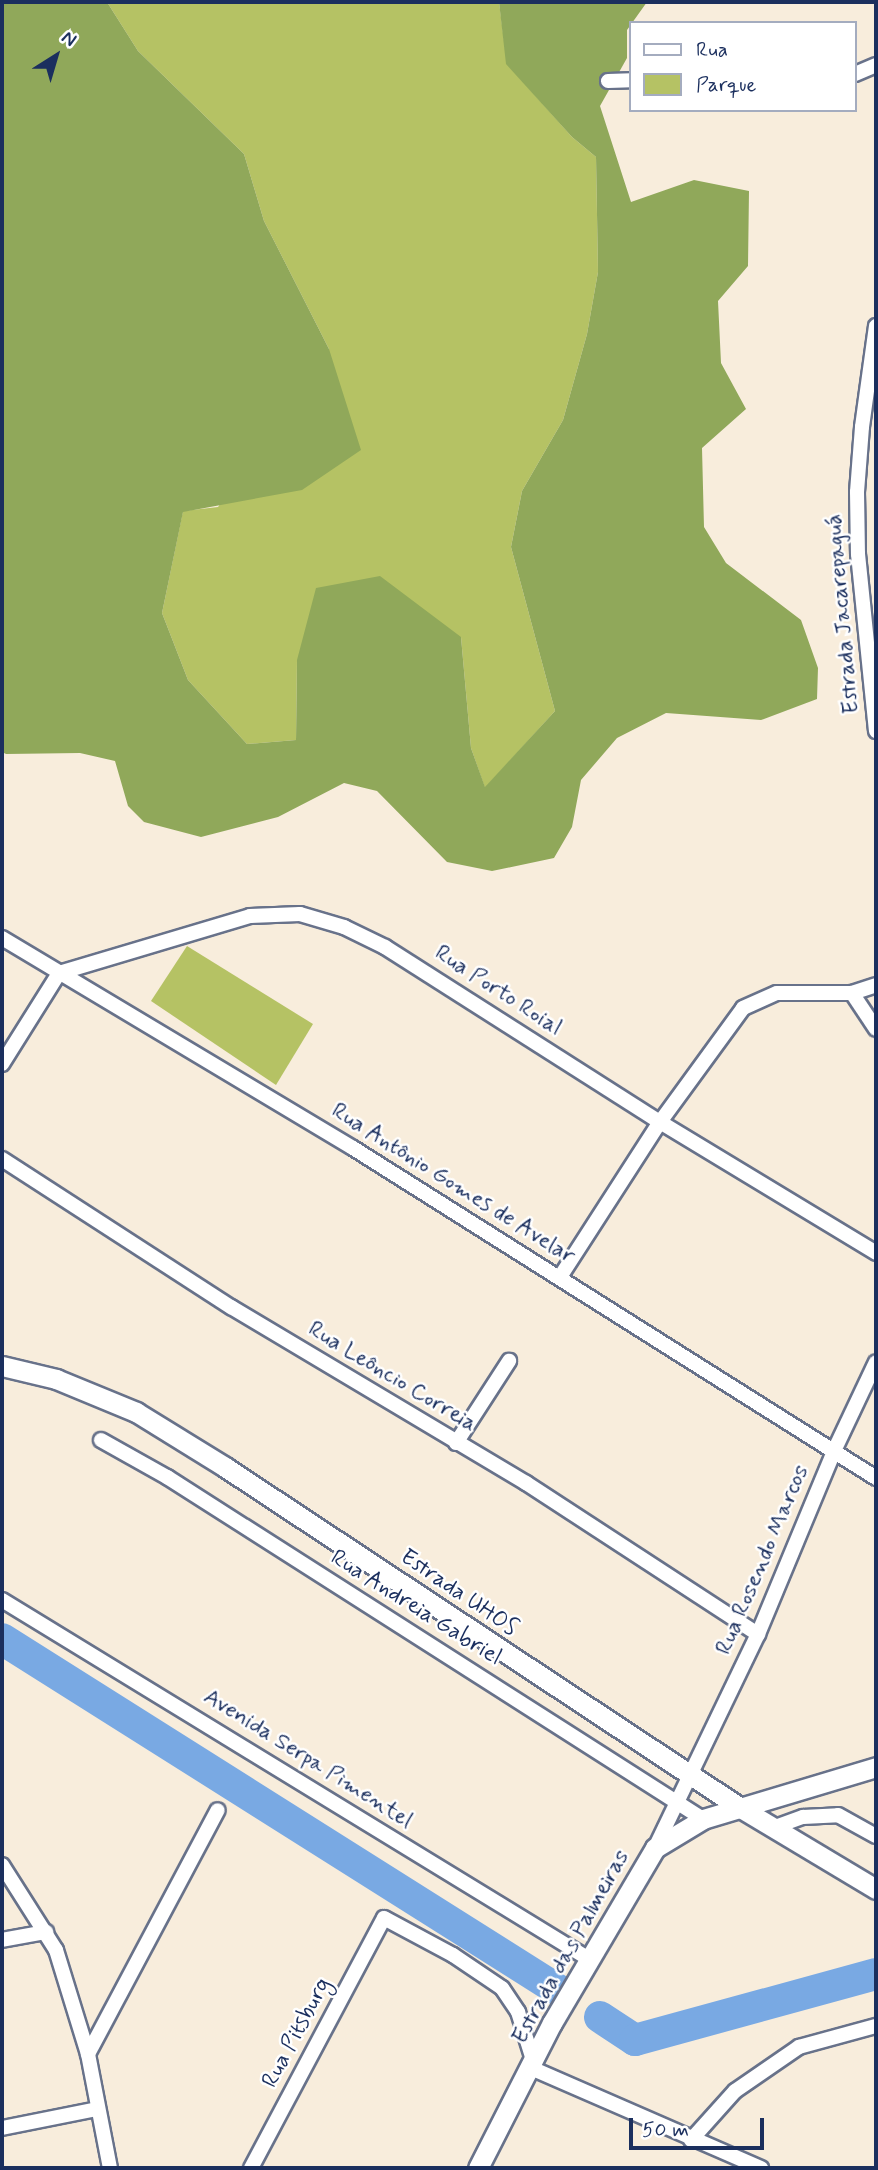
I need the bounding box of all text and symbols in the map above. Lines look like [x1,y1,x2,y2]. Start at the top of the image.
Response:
north arrow [21,21,91,91]
legend [630,21,857,112]
text: N [56,25,82,53]
text: Rua [696,36,728,64]
text: Parque [696,71,756,99]
street label: Estrada Jacarepaguá [821,514,865,714]
street label: Rua Porto Roial [430,940,566,1042]
street label: Rua Antônio Gomes de Avelar [325,1097,581,1271]
street label: Rua Leôncio Correia [302,1315,482,1439]
street label: Rua Rosendo Marcos [711,1463,815,1657]
street label: Estrada UHOS [395,1543,523,1643]
street label: Rua Andreia Gabriel [326,1544,506,1672]
street label: Avenida Serpa Pimentel [199,1684,417,1834]
street label: Estrada das Palmeiras [505,1844,637,2050]
street label: Rua Pitsburg [257,1975,337,2091]
scale bar [633,2104,768,2148]
text: 50 m [642,2116,689,2144]

